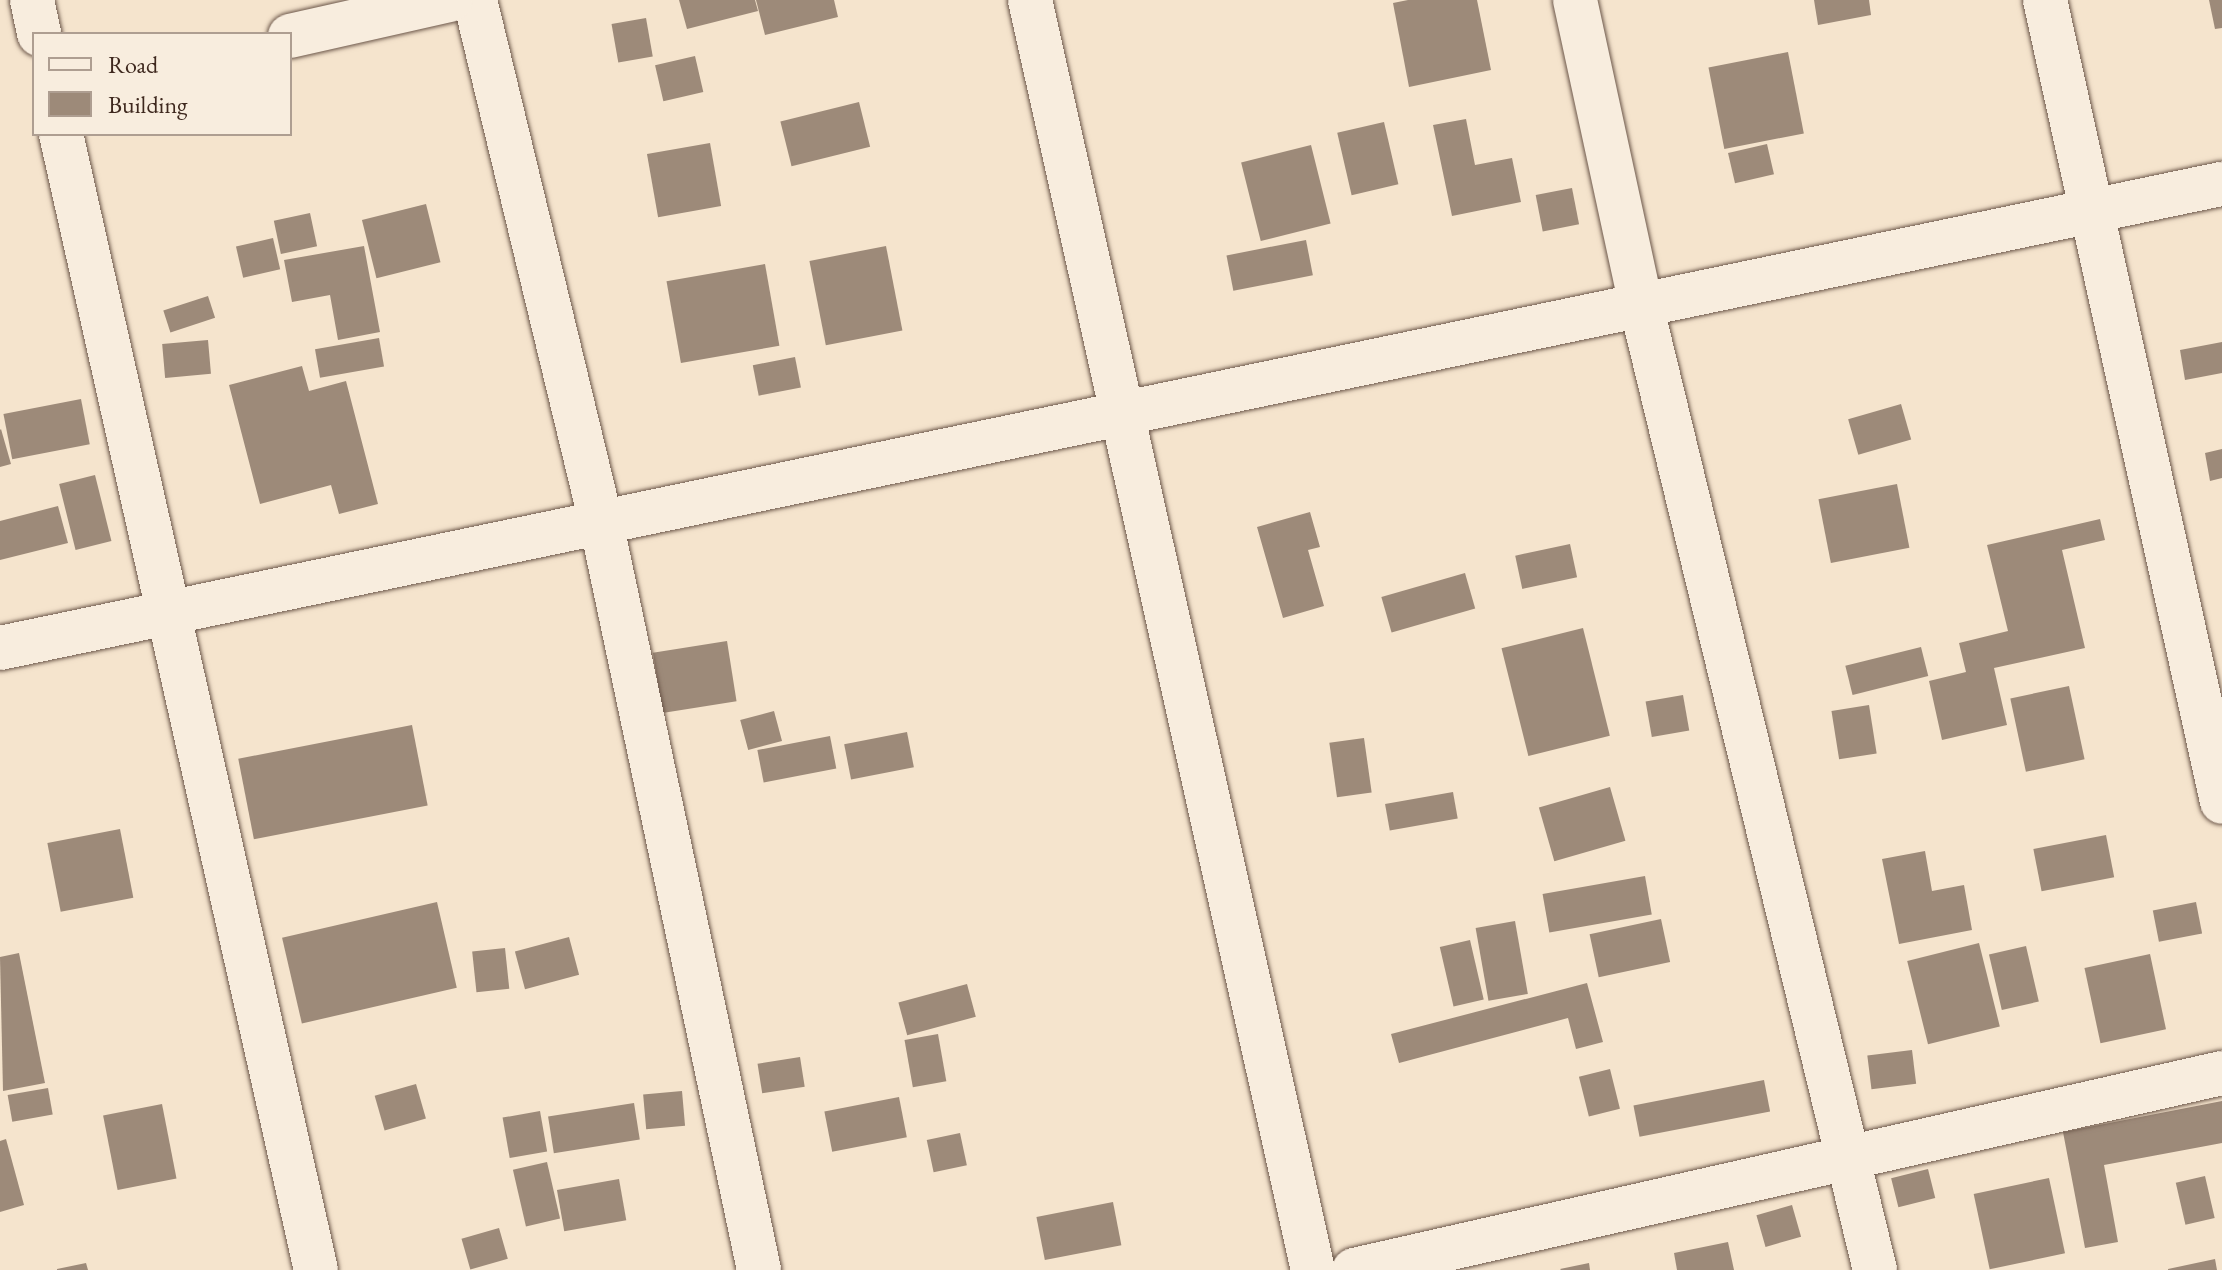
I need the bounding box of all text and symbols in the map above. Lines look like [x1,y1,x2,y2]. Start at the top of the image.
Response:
legend [32,32,292,136]
text: Road [108,49,158,80]
text: Building [108,89,188,120]

